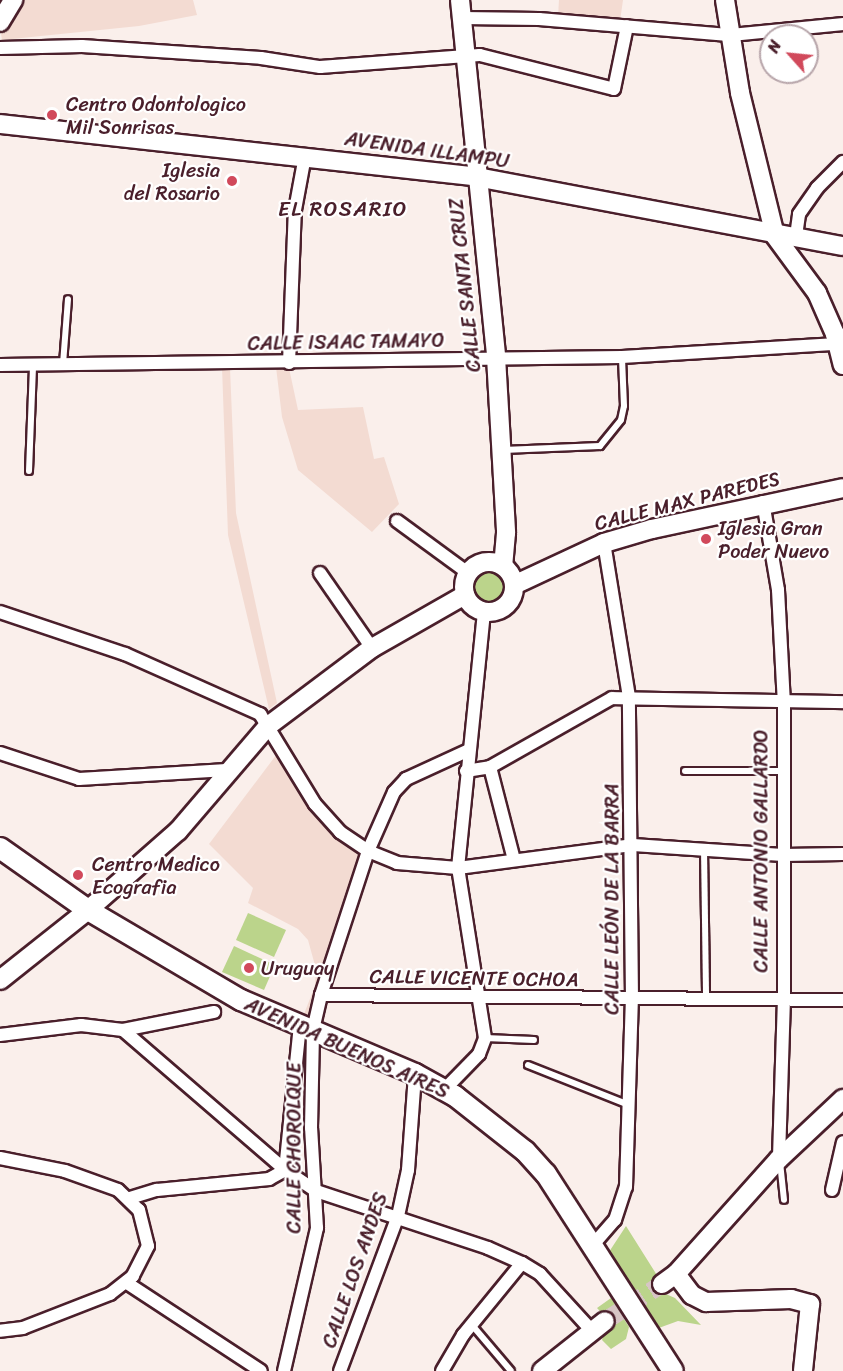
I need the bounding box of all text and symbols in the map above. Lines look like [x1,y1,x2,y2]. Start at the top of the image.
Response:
north arrow [759,24,819,84]
text: N [759,35,790,58]
place label: Centro Odontologico Mil Sonrisas [66,92,246,139]
marker: Centro Odontologico Mil Sonrisas [43,106,61,124]
street label: AVENIDA ILLAMPU [343,126,511,174]
place label: Iglesia del Rosario [123,158,220,205]
marker: Iglesia del Rosario [225,174,239,188]
district label: EL ROSARIO [279,196,407,222]
street label: CALLE SANTA CRUZ [444,197,486,373]
street label: CALLE ISAAC TAMAYO [246,328,446,356]
street label: CALLE MAX PAREDES [592,466,782,536]
place label: Iglesia Gran Poder Nuevo [718,516,829,563]
marker: Iglesia Gran Poder Nuevo [699,532,713,546]
street label: CALLE ANTONIO GALLARDO [749,729,773,973]
street label: CALLE LEÓN DE LA BARRA [600,783,624,1015]
place label: Centro Medico Ecografia [92,852,220,899]
marker: Centro Medico Ecografia [69,866,87,884]
place label: Uruguay [261,956,334,980]
marker: Uruguay [242,961,256,975]
street label: CALLE VICENTE OCHOA [368,964,580,992]
street label: AVENIDA BUENOS AIRES [241,992,453,1104]
street label: CALLE CHOROLQUE [282,1063,306,1233]
street label: CALLE LOS ANDES [317,1190,393,1350]

